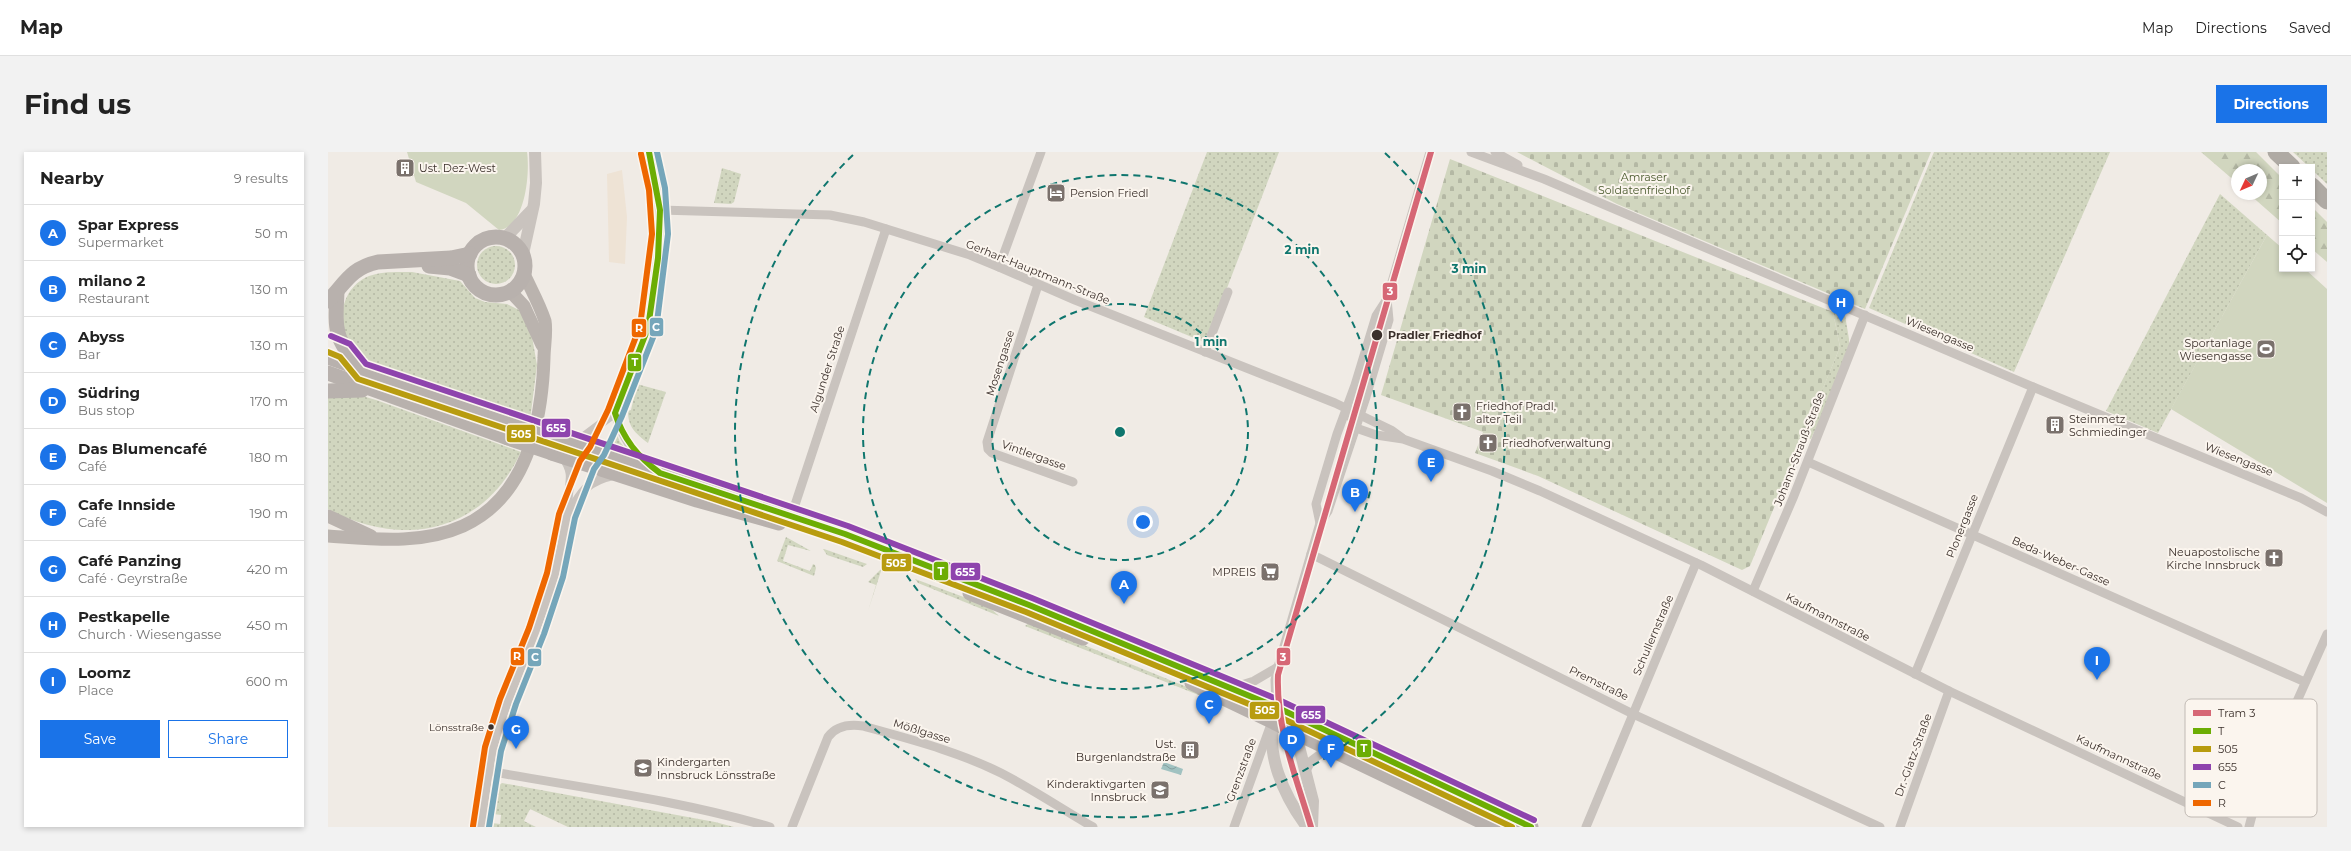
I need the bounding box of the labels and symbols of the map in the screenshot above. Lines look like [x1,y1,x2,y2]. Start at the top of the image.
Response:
building icon: Ust. Dez-West [394,157,416,179]
place label: Ust. Dez-West [419,161,497,175]
north arrow [2231,164,2267,200]
park label: Amraser Soldatenfriedhof [1598,170,1691,197]
hotel icon: Pension Friedl [1045,182,1067,204]
place label: Pension Friedl [1070,186,1149,200]
street label: Gerhart-Hauptmann-Straße [964,237,1112,307]
text: 2 min [1285,242,1319,257]
text: 3 min [1451,261,1487,276]
line badge: 3 [1382,282,1398,301]
text: 3 [1386,284,1394,298]
pin: H [1828,289,1854,322]
street label: Wiesengasse [1904,313,1976,355]
line badge: C [649,317,664,337]
line badge: R [631,318,647,338]
text: C [652,320,660,334]
text: R [635,321,643,335]
street label: Algunder Straße [806,324,848,414]
street label: Mosengasse [983,328,1017,398]
marker: Pradler Friedhof [1370,328,1384,342]
place label: Pradler Friedhof [1388,328,1482,342]
text: 1 min [1195,334,1227,349]
place label: Sportanlage Wiesengasse [2180,336,2252,363]
sports icon: Sportanlage Wiesengasse [2255,338,2277,360]
line badge: T [627,353,642,372]
text: T [632,355,639,369]
street label: Johann-Strauß-Straße [1770,389,1827,509]
place label: Friedhof Pradl, alter Teil [1476,399,1556,426]
church icon: Friedhof Pradl, alter Teil [1451,401,1473,423]
place label: Steinmetz Schmiedinger [2069,412,2147,439]
building icon: Steinmetz Schmiedinger [2044,414,2066,436]
line badge: 655 [541,418,571,438]
text: 655 [546,421,566,435]
line badge: 505 [506,424,536,443]
centre of rings [1113,425,1127,439]
text: 505 [511,427,532,441]
church icon: Friedhofverwaltung [1477,432,1499,454]
place label: Friedhofverwaltung [1502,436,1611,450]
street label: Vintlergasse [1000,437,1069,473]
street label: Wiesengasse [2203,439,2276,479]
pin: E [1418,449,1444,482]
pin: B [1342,479,1368,512]
street label: Plonergasse [1943,492,1981,560]
your location [1133,512,1153,532]
street label: Beda-Weber-Gasse [2010,533,2113,589]
place label: Neuapostolische Kirche Innsbruck [2166,545,2260,572]
church icon: Neuapostolische Kirche Innsbruck [2263,547,2285,569]
line badge: 505 [881,553,912,572]
text: 505 [886,556,907,570]
line badge: T [933,561,949,581]
supermarket icon: MPREIS [1259,561,1281,583]
line badge: 655 [950,562,981,581]
text: T [938,564,945,578]
text: 655 [955,565,975,579]
place label: MPREIS [1212,565,1256,579]
pin: A [1111,571,1137,604]
street label: Kaufmannstraße [1784,590,1873,644]
street label: Schullernstraße [1630,592,1676,677]
line badge: R [510,647,525,666]
line badge: 3 [1276,647,1291,666]
pin: I [2084,647,2110,680]
line badge: C [527,648,542,667]
text: R [513,649,521,663]
text: C [531,650,539,664]
text: 3 [1279,650,1287,664]
street label: Premstraße [1567,663,1631,704]
pin: C [1196,691,1222,724]
legend [2185,699,2317,817]
line badge: 505 [1249,701,1280,720]
text: 505 [1255,703,1276,717]
line badge: 655 [1295,705,1326,724]
text: Tram 3 [2218,706,2255,720]
text: 655 [1301,708,1321,722]
street label: Dr.-Glatz-Straße [1891,711,1935,799]
pin: G [503,716,529,749]
street label: Mößlgasse [892,716,953,746]
place label: Lönsstraße [429,721,484,734]
marker: Lönsstraße [486,722,496,732]
text: T [2218,724,2225,738]
pin: D [1279,726,1305,759]
street label: Kaufmannstraße [2074,731,2164,783]
pin: F [1318,735,1344,768]
street label: Grenzstraße [1223,736,1259,804]
place label: Ust. Burgenlandstraße [1076,737,1176,764]
building icon: Ust. Burgenlandstraße [1179,739,1201,761]
line badge: T [1356,739,1372,758]
text: T [1361,741,1368,755]
text: 505 [2218,742,2238,756]
place label: Kindergarten Innsbruck Lönsstraße [657,755,776,782]
school or university icon: Kindergarten Innsbruck Lönsstraße [632,757,654,779]
text: 655 [2218,760,2237,774]
place label: Kinderaktivgarten Innsbruck [1046,777,1146,804]
text: C [2218,778,2226,792]
school or university icon: Kinderaktivgarten Innsbruck [1149,779,1171,801]
text: R [2218,796,2226,810]

